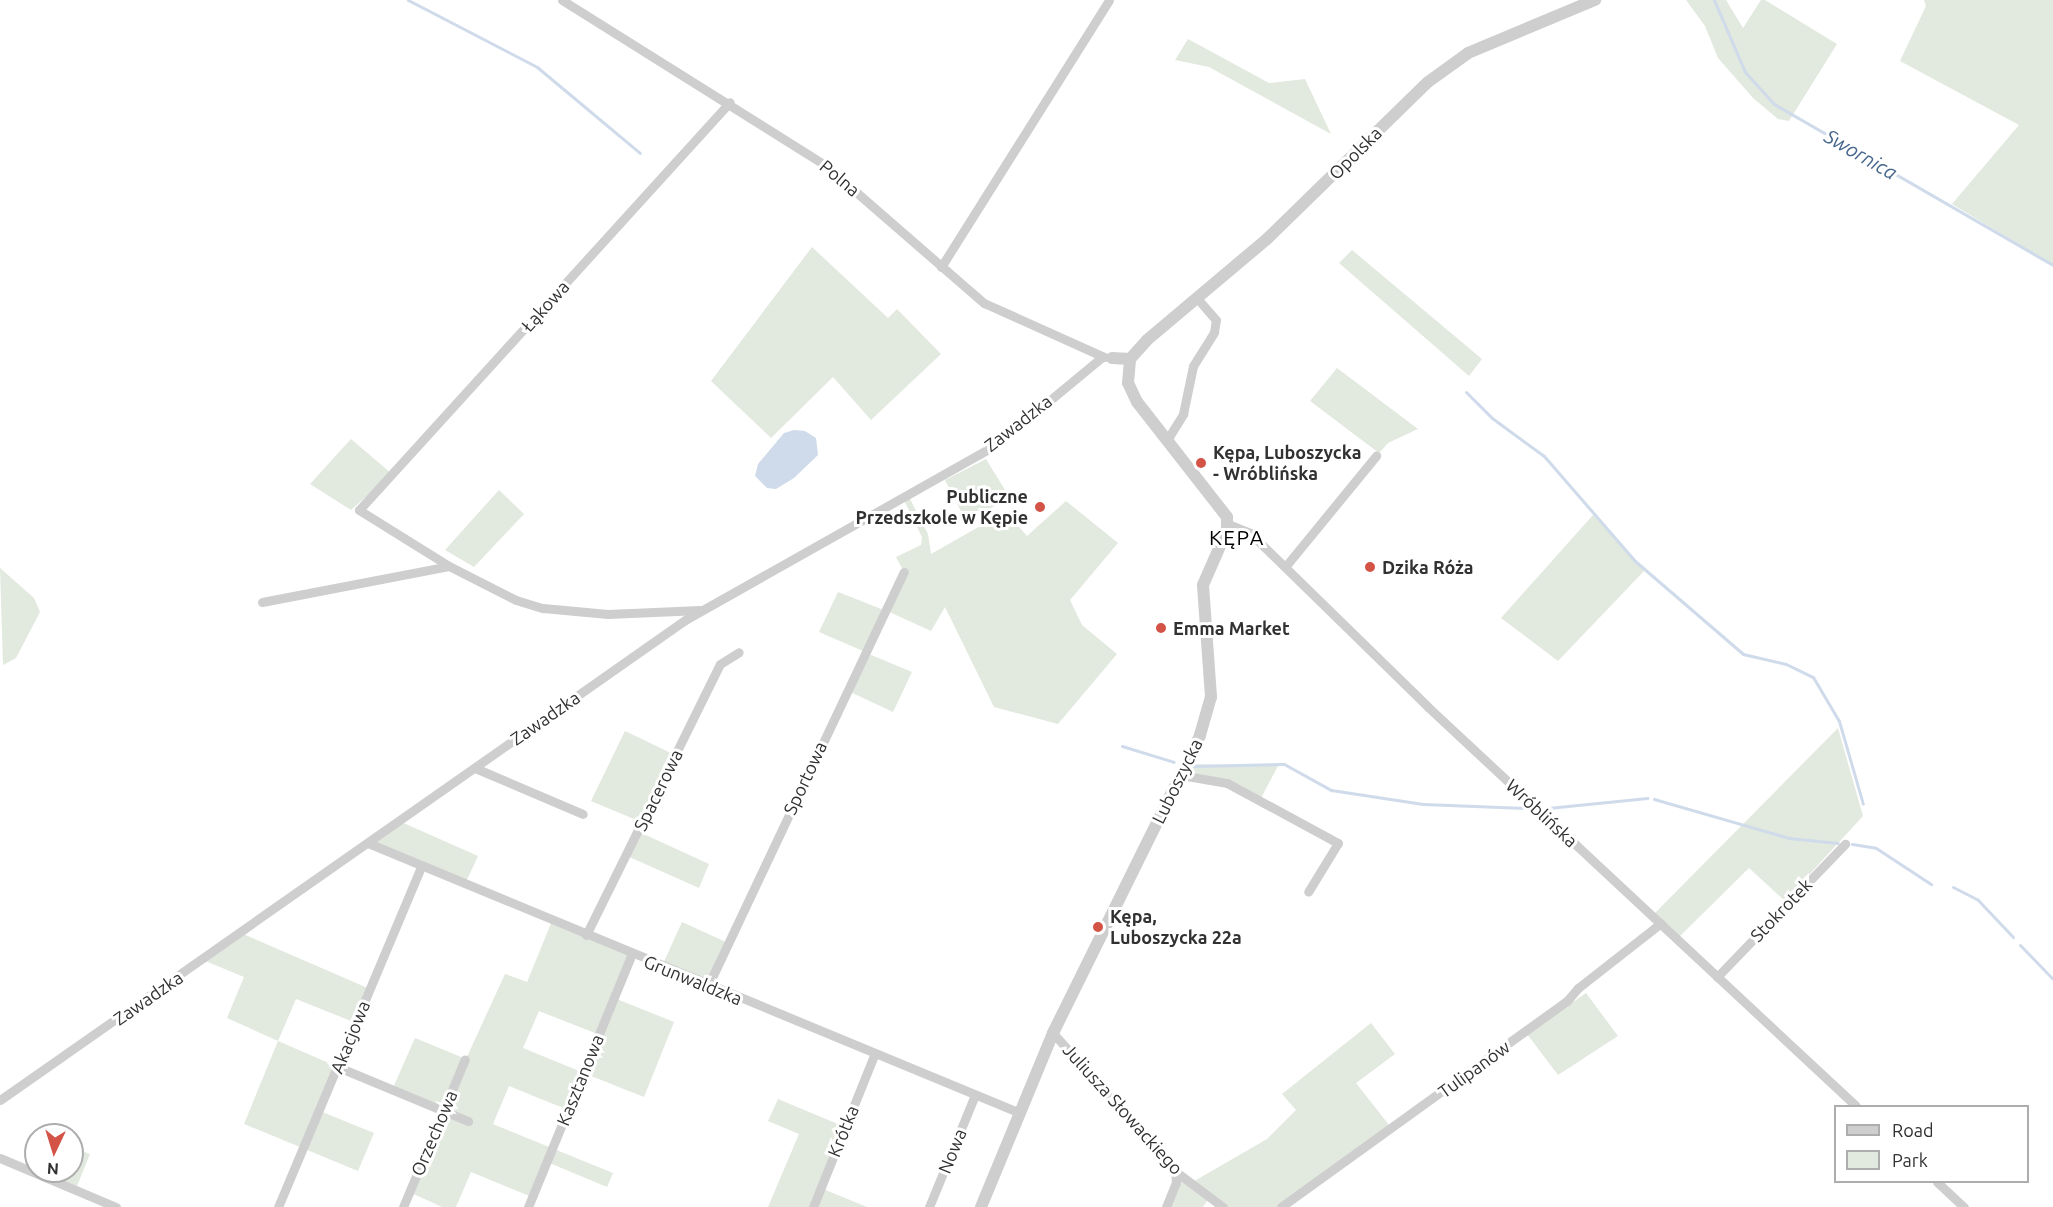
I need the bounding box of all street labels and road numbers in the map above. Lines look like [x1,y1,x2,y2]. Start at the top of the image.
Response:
street label: Opolska [1324,122,1386,184]
street label: Polna [816,155,864,201]
street label: Łąkowa [517,276,573,336]
street label: Zawadzka [980,390,1056,456]
street label: Zawadzka [506,686,584,750]
street label: Luboszycka [1147,735,1207,827]
street label: Sportowa [779,738,831,818]
street label: Spacerowa [629,746,687,834]
street label: Wróblińska [1502,774,1582,852]
street label: Stokrotek [1746,874,1816,946]
street label: Grunwaldzka [641,950,745,1010]
street label: Zawadzka [109,966,187,1030]
street label: Akacjowa [326,997,374,1077]
street label: Kasztanowa [552,1031,608,1129]
street label: Tulipanów [1434,1036,1514,1102]
street label: Juliusza Słowackiego [1059,1039,1187,1179]
street label: Orzechowa [406,1087,462,1179]
street label: Krótka [823,1102,863,1160]
street label: Nowa [933,1125,971,1177]

